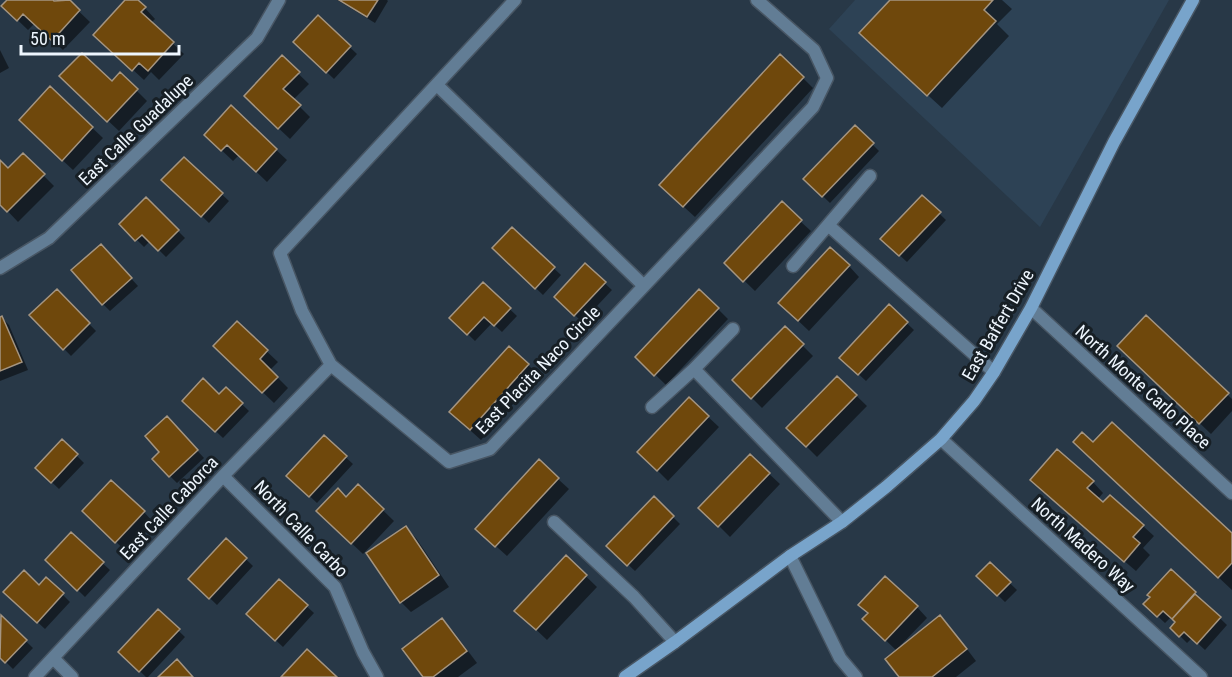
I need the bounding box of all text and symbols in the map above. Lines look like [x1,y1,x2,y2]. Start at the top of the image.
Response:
scale bar [21,18,178,56]
text: 50 m [30,28,65,49]
street label: East Calle Guadalupe [74,70,197,189]
street label: East Baffert Drive [957,266,1038,384]
street label: East Placita Naco Circle [471,301,604,438]
street label: North Monte Carlo Place [1071,320,1215,453]
street label: East Calle Caborca [115,452,222,564]
street label: North Calle Carbo [250,476,353,581]
street label: North Madero Way [1027,493,1140,597]

